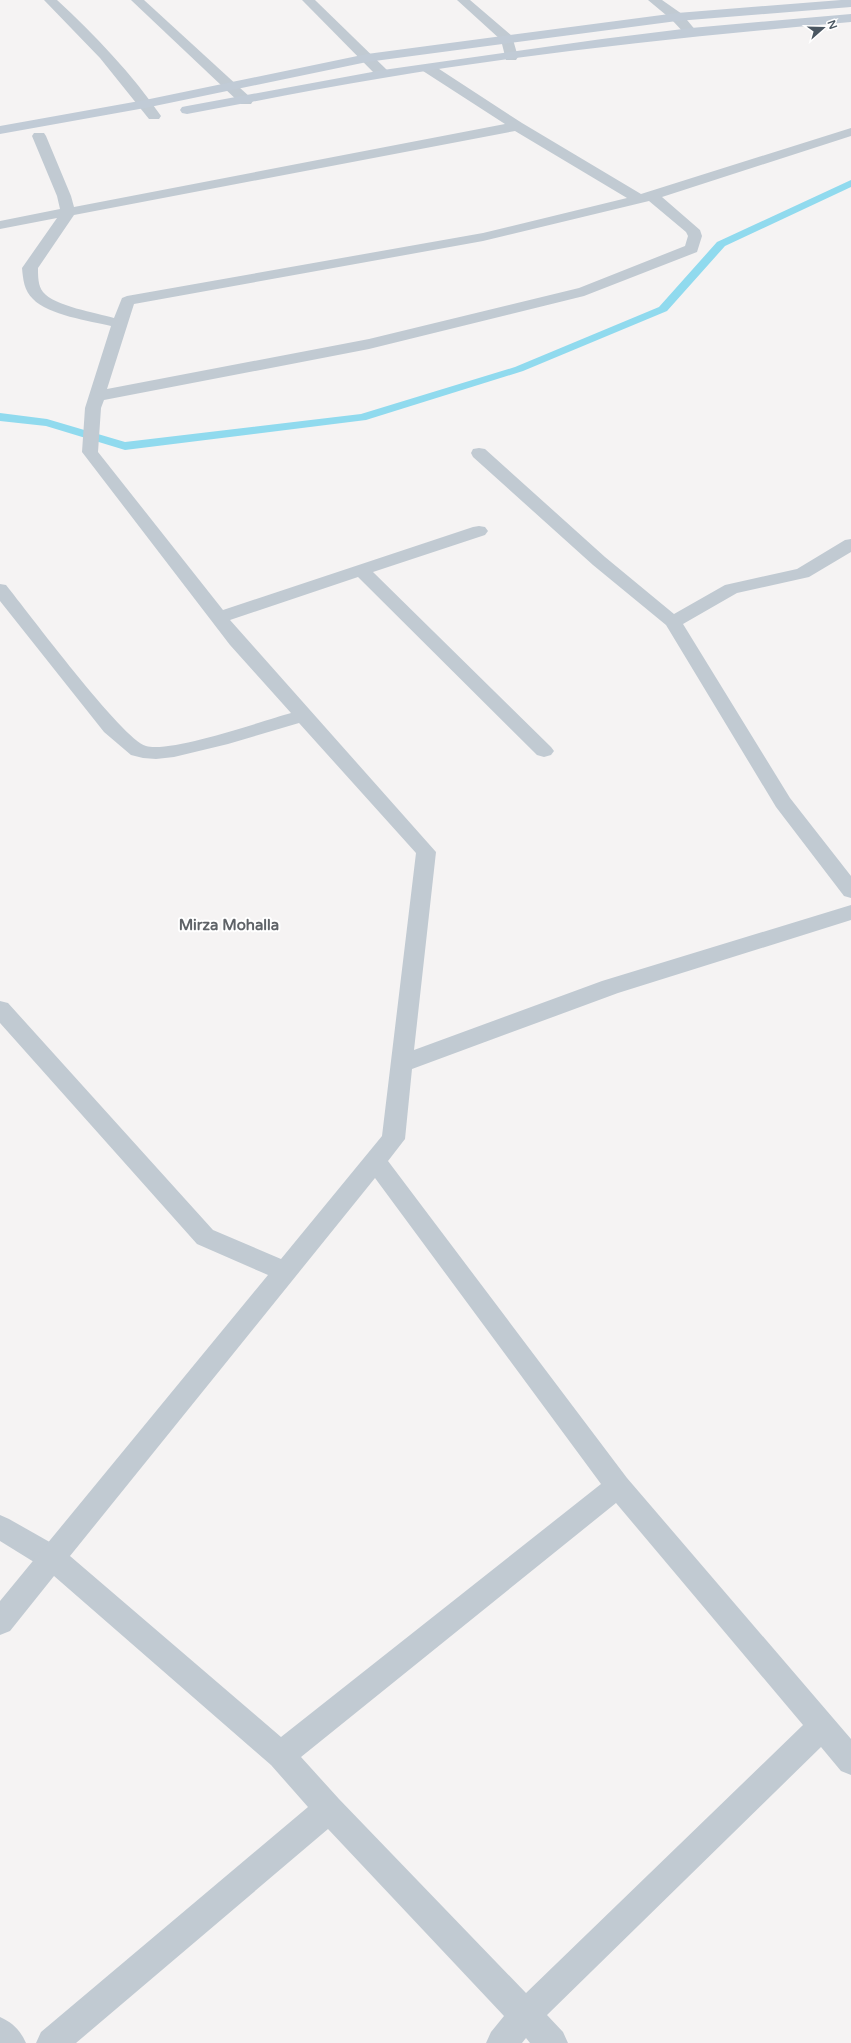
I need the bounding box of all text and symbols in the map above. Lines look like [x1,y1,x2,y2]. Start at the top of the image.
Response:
north arrow [803,8,843,48]
text: N [824,18,840,31]
district label: Mirza Mohalla [179,916,279,934]

